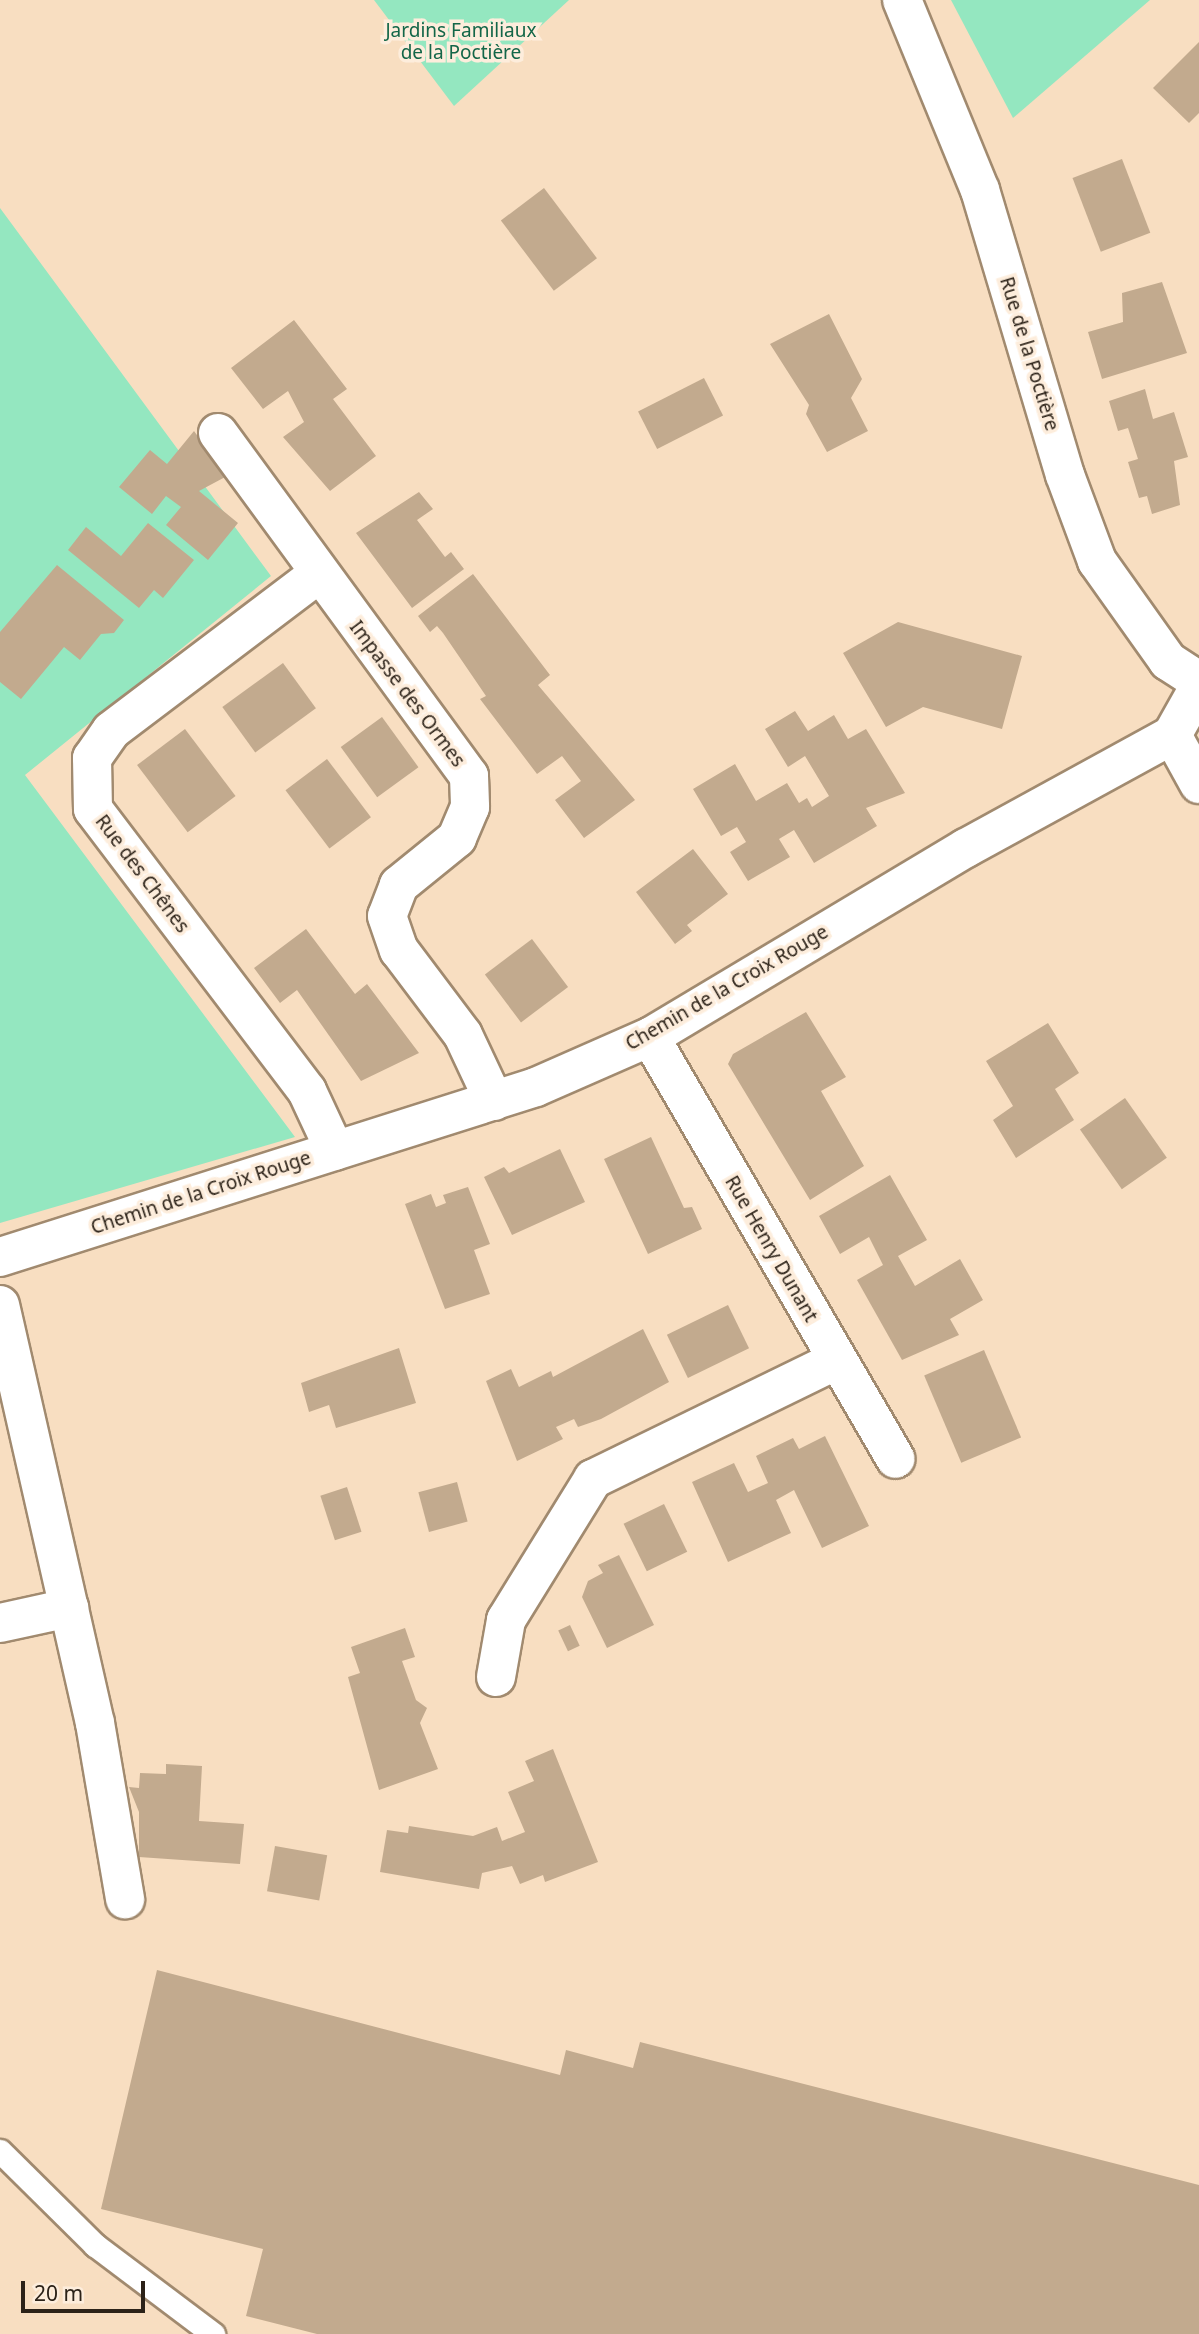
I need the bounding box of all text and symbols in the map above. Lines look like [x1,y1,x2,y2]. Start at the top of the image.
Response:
park label: Jardins Familiaux de la Poctière [385,20,537,64]
street label: Rue de la Poctière [995,274,1063,434]
street label: Impasse des Ormes [345,616,469,772]
street label: Rue des Chênes [90,811,194,937]
street label: Chemin de la Croix Rouge [622,921,832,1055]
street label: Chemin de la Croix Rouge [88,1147,314,1239]
street label: Rue Henry Dunant [720,1172,822,1326]
scale bar [24,2268,149,2312]
text: 20 m [34,2279,83,2307]

